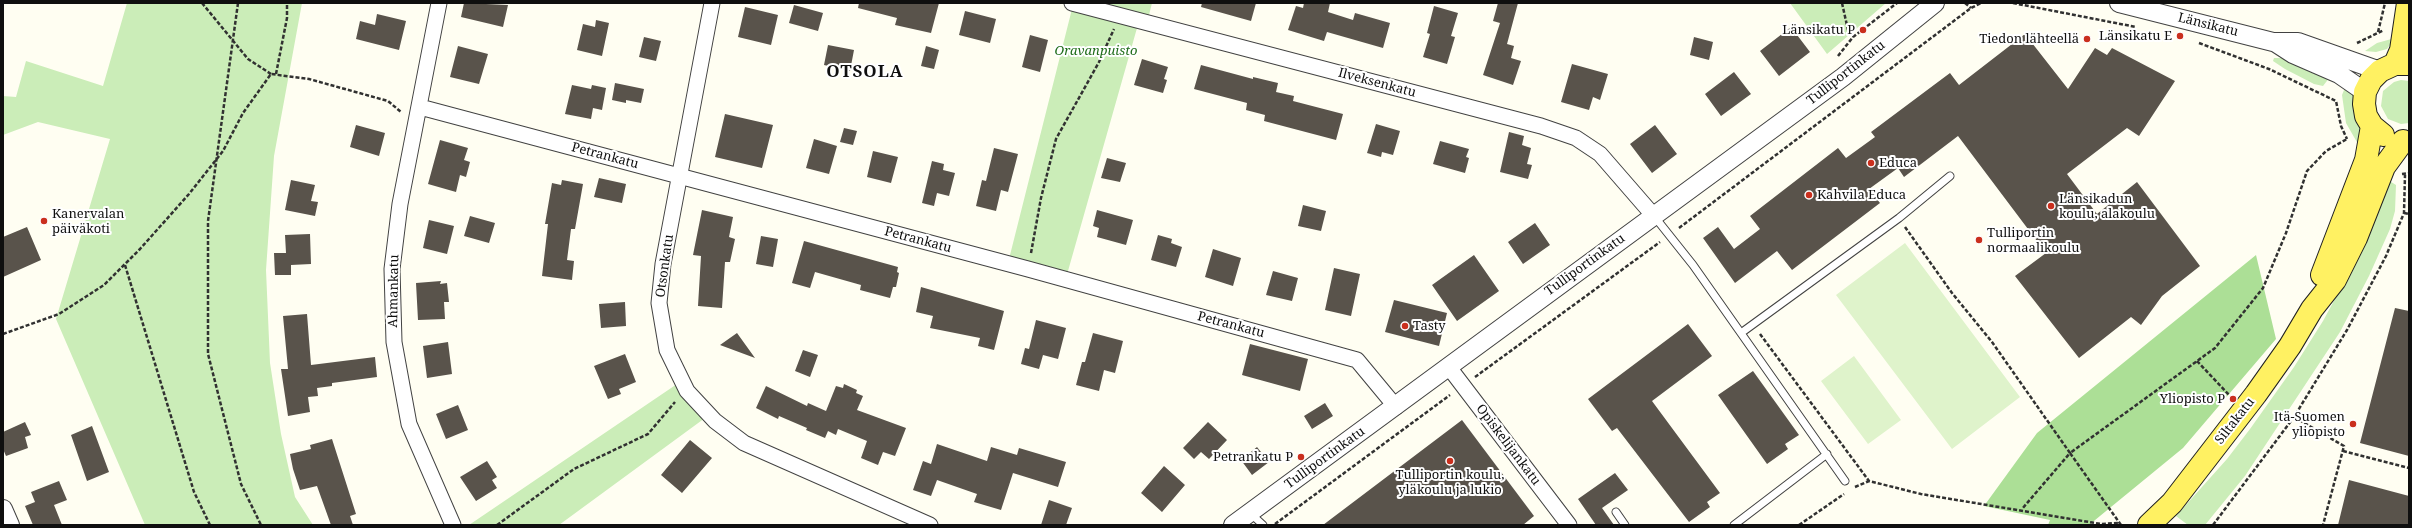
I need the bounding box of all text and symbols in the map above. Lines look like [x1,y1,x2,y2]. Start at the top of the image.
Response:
street label: Länsikatu [2176,10,2240,40]
place label: Länsikatu P [1782,22,1855,38]
marker: Länsikatu P [1858,25,1868,35]
place label: Länsikatu E [2099,28,2172,44]
place label: Tiedon lähteellä [1979,31,2079,47]
marker: Länsikatu E [2175,31,2185,41]
marker: Tiedon lähteellä [2082,34,2092,44]
street label: Tulliportinkatu [1804,38,1888,108]
park label: Oravanpuisto [1055,43,1137,59]
district label: OTSOLA [826,62,904,82]
street label: Ilveksenkatu [1336,65,1418,101]
street label: Petrankatu [570,140,640,172]
place label: Educa [1879,155,1917,171]
marker: Educa [1866,158,1876,168]
place label: Kahvila Educa [1817,187,1906,203]
marker: Kahvila Educa [1804,190,1814,200]
place label: Länsikadun koulu, alakoulu [2059,191,2155,222]
marker: Länsikadun koulu, alakoulu [2046,201,2056,211]
place label: Kanervalan päiväkoti [52,206,124,237]
marker: Kanervalan päiväkoti [39,216,49,226]
street label: Petrankatu [883,224,953,256]
place label: Tulliportin normaalikoulu [1987,225,2080,256]
street label: Tulliportinkatu [1542,231,1628,299]
street label: Otsonkatu [653,233,677,299]
marker: Tulliportin normaalikoulu [1974,235,1984,245]
street label: Ahmankatu [386,254,402,328]
street label: Petrankatu [1196,309,1266,341]
place label: Tasty [1413,318,1446,334]
marker: Tasty [1400,321,1410,331]
place label: Yliopisto P [2160,391,2225,407]
marker: Yliopisto P [2228,394,2238,404]
street label: Siltakatu [2212,395,2258,447]
street label: Opiskelijankatu [1472,401,1544,489]
place label: Itä-Suomen yliopisto [2274,409,2345,440]
marker: Itä-Suomen yliopisto [2348,419,2358,429]
street label: Tulliportinkatu [1282,424,1368,492]
place label: Petrankatu P [1213,449,1293,465]
marker: Petrankatu P [1296,452,1306,462]
marker: Tulliportin koulu, yläkoulu ja lukio [1445,456,1455,466]
place label: Tulliportin koulu, yläkoulu ja lukio [1395,467,1505,498]

